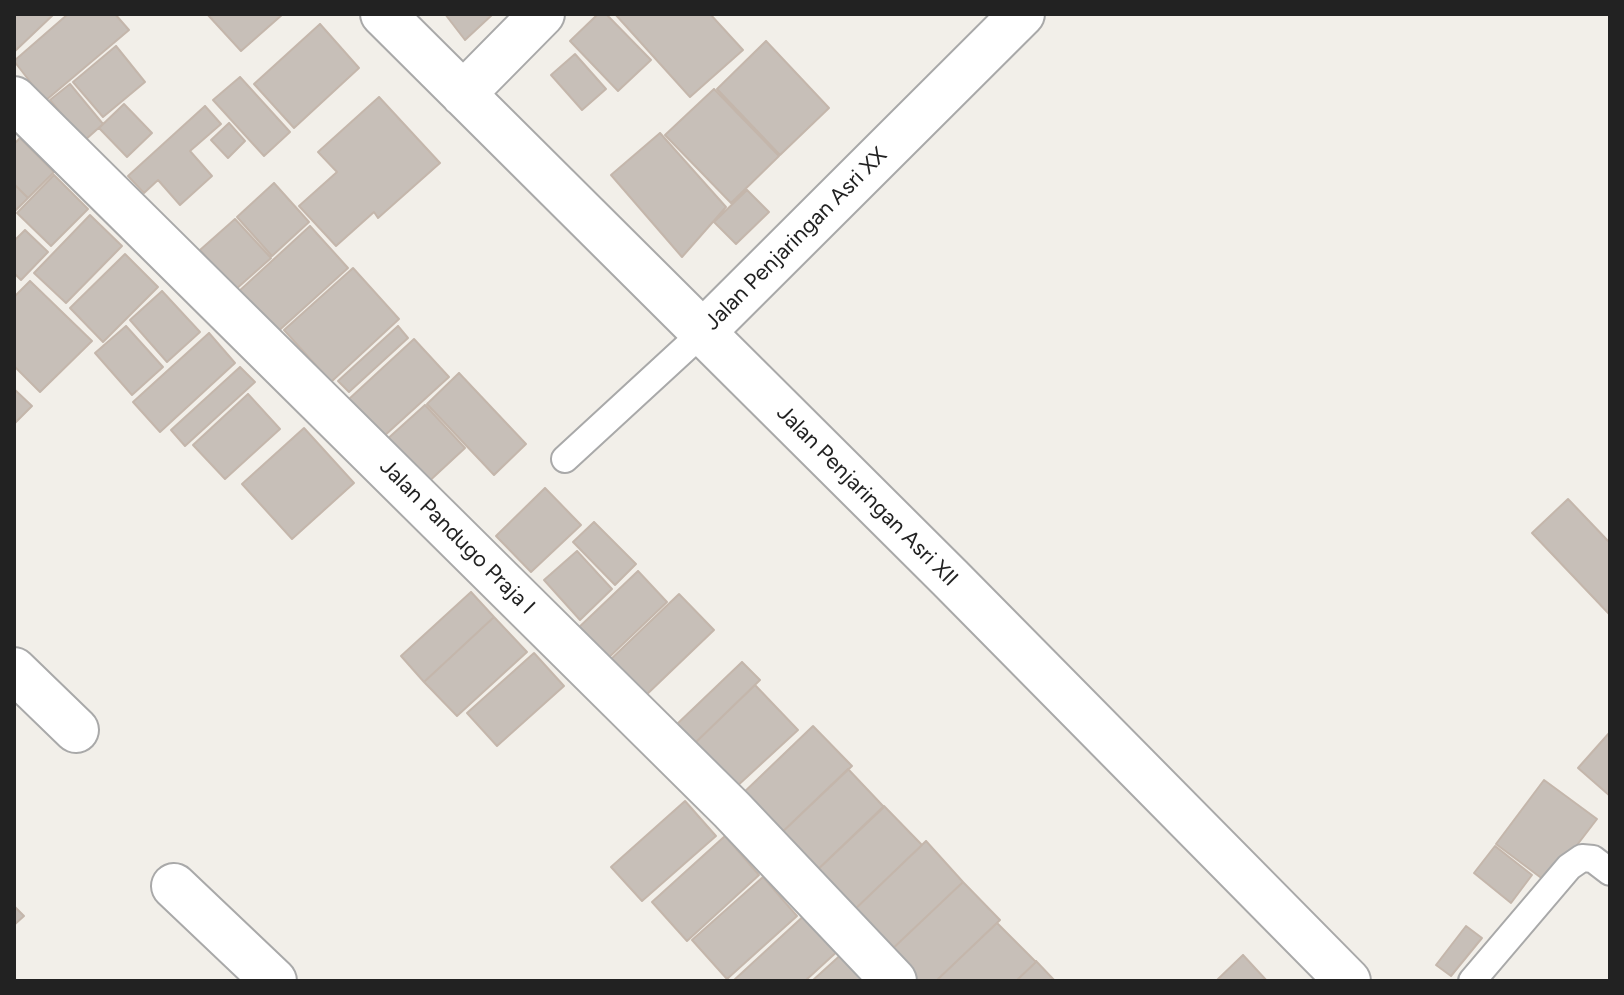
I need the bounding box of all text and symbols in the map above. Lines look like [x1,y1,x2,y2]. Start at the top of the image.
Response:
street label: Jalan Penjaringan Asri XX [699,142,893,336]
street label: Jalan Penjaringan Asri XII [771,400,963,592]
street label: Jalan Pandugo Praja I [374,454,540,620]

